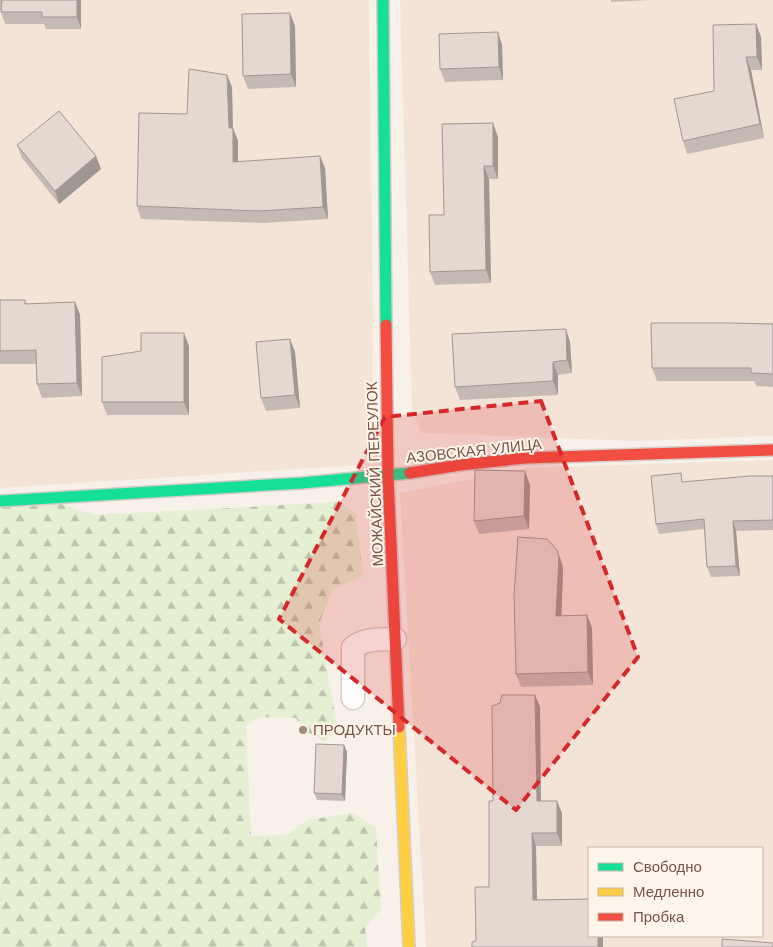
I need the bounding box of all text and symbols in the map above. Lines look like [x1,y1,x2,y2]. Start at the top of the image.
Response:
street label: МОЖАЙСКИЙ ПЕРЕУЛОК [363,381,387,567]
street label: АЗОВСКАЯ УЛИЦА [405,435,543,467]
place label: ПРОДУКТЫ [313,721,396,739]
marker: ПРОДУКТЫ [297,724,309,736]
legend [588,847,763,937]
text: Свободно [633,858,702,876]
text: Медленно [633,883,704,901]
text: Пробка [633,908,685,926]

